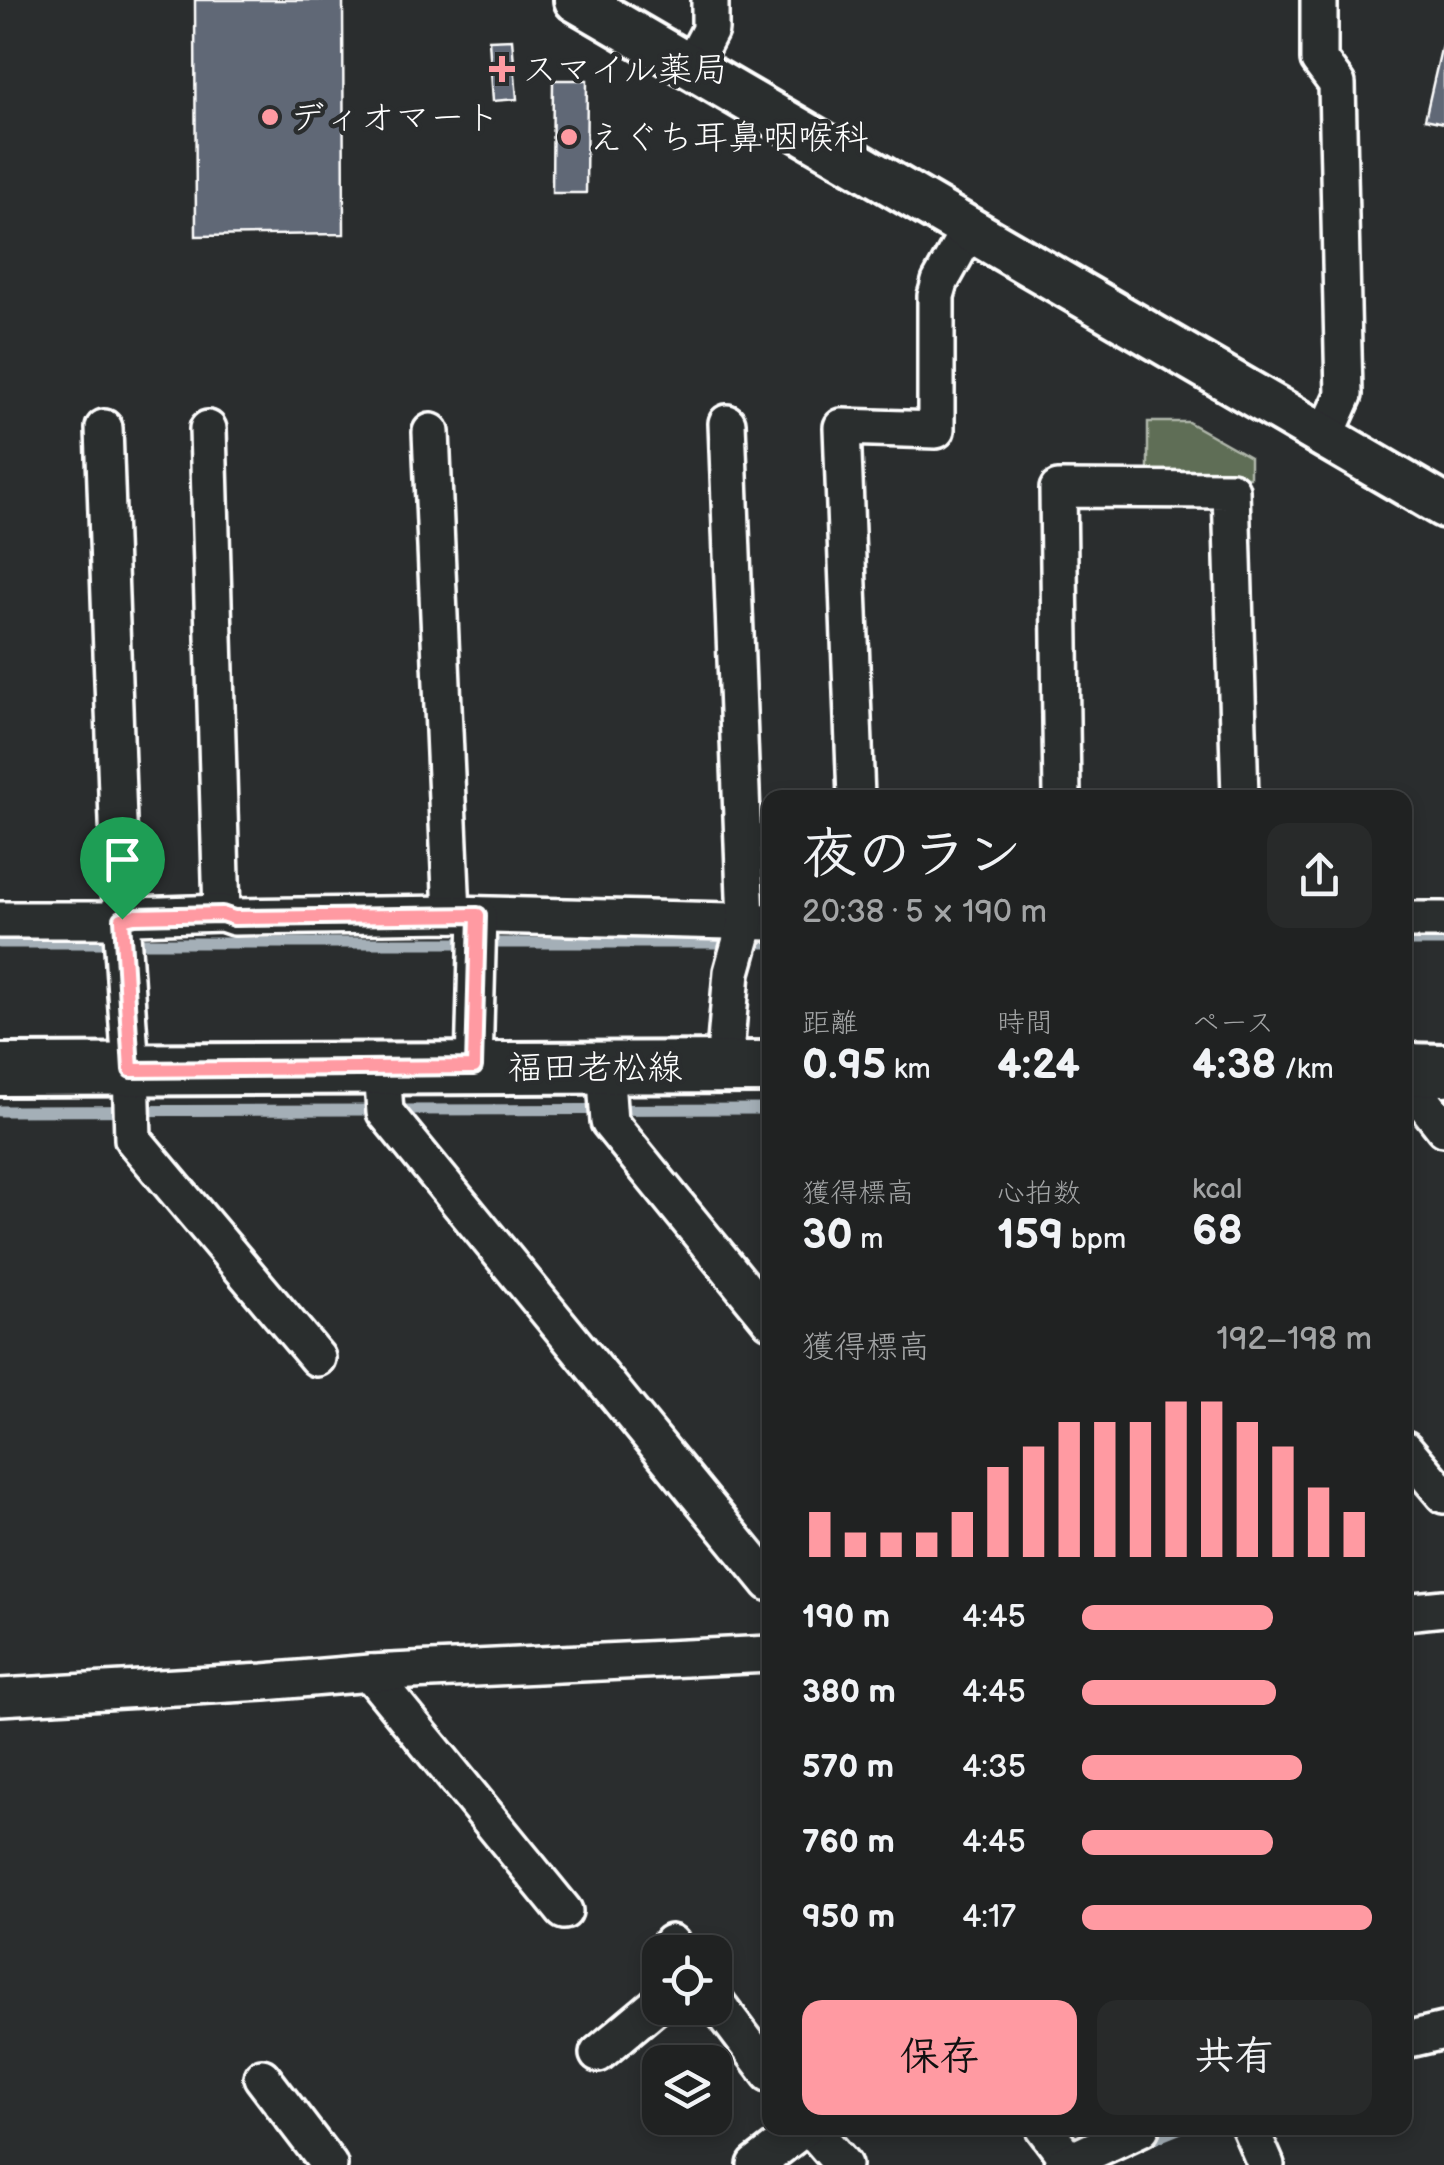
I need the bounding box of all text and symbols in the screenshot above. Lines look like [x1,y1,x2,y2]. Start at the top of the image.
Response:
place label: スマイル薬局 [522,49,728,92]
marker: スマイル薬局 [491,58,513,80]
place label: ディオマート [290,97,500,140]
marker: ディオマート [259,106,281,128]
place label: えぐち耳鼻咽喉科 [589,117,868,160]
marker: えぐち耳鼻咽喉科 [558,126,580,148]
pin [80,817,165,920]
text: 夜のラン [802,822,1022,889]
button: share [1267,823,1372,928]
icon: arrive [95,832,150,887]
text: 20:38 · 5 × 190 m [802,893,1047,932]
text: 距離 [802,1007,858,1040]
text: 時間 [997,1007,1053,1040]
text: ペース [1192,1007,1274,1040]
text: 0.95 [802,1040,886,1091]
text: 4:24 [997,1040,1080,1091]
text: 4:38 [1192,1040,1277,1091]
street label: 福田老松線 [507,1047,683,1090]
text: km [886,1053,931,1086]
text: /km [1277,1053,1334,1086]
text: kcal [1192,1173,1242,1206]
text: 獲得標高 [802,1177,914,1210]
text: 心拍数 [997,1177,1081,1210]
text: 68 [1192,1206,1243,1257]
text: 30 [802,1210,853,1261]
text: 159 [997,1210,1064,1261]
text: m [853,1223,883,1256]
text: bpm [1064,1223,1126,1256]
text: 192–198 m [1217,1320,1372,1359]
text: 獲得標高 [802,1328,930,1367]
text: 190 m [802,1598,890,1637]
text: 4:45 [962,1598,1026,1637]
text: 380 m [802,1673,896,1712]
text: 4:45 [962,1673,1026,1712]
text: 570 m [802,1748,894,1787]
text: 4:35 [962,1748,1026,1787]
text: 760 m [802,1823,895,1862]
text: 4:45 [962,1823,1026,1862]
text: 950 m [802,1898,895,1937]
text: 4:17 [962,1898,1016,1937]
map controls [642,1935,732,2135]
button: locate [642,1935,732,2025]
button: 保存 [802,2000,1077,2115]
button: 共有 [1097,2000,1372,2115]
button: layers [642,2045,732,2135]

